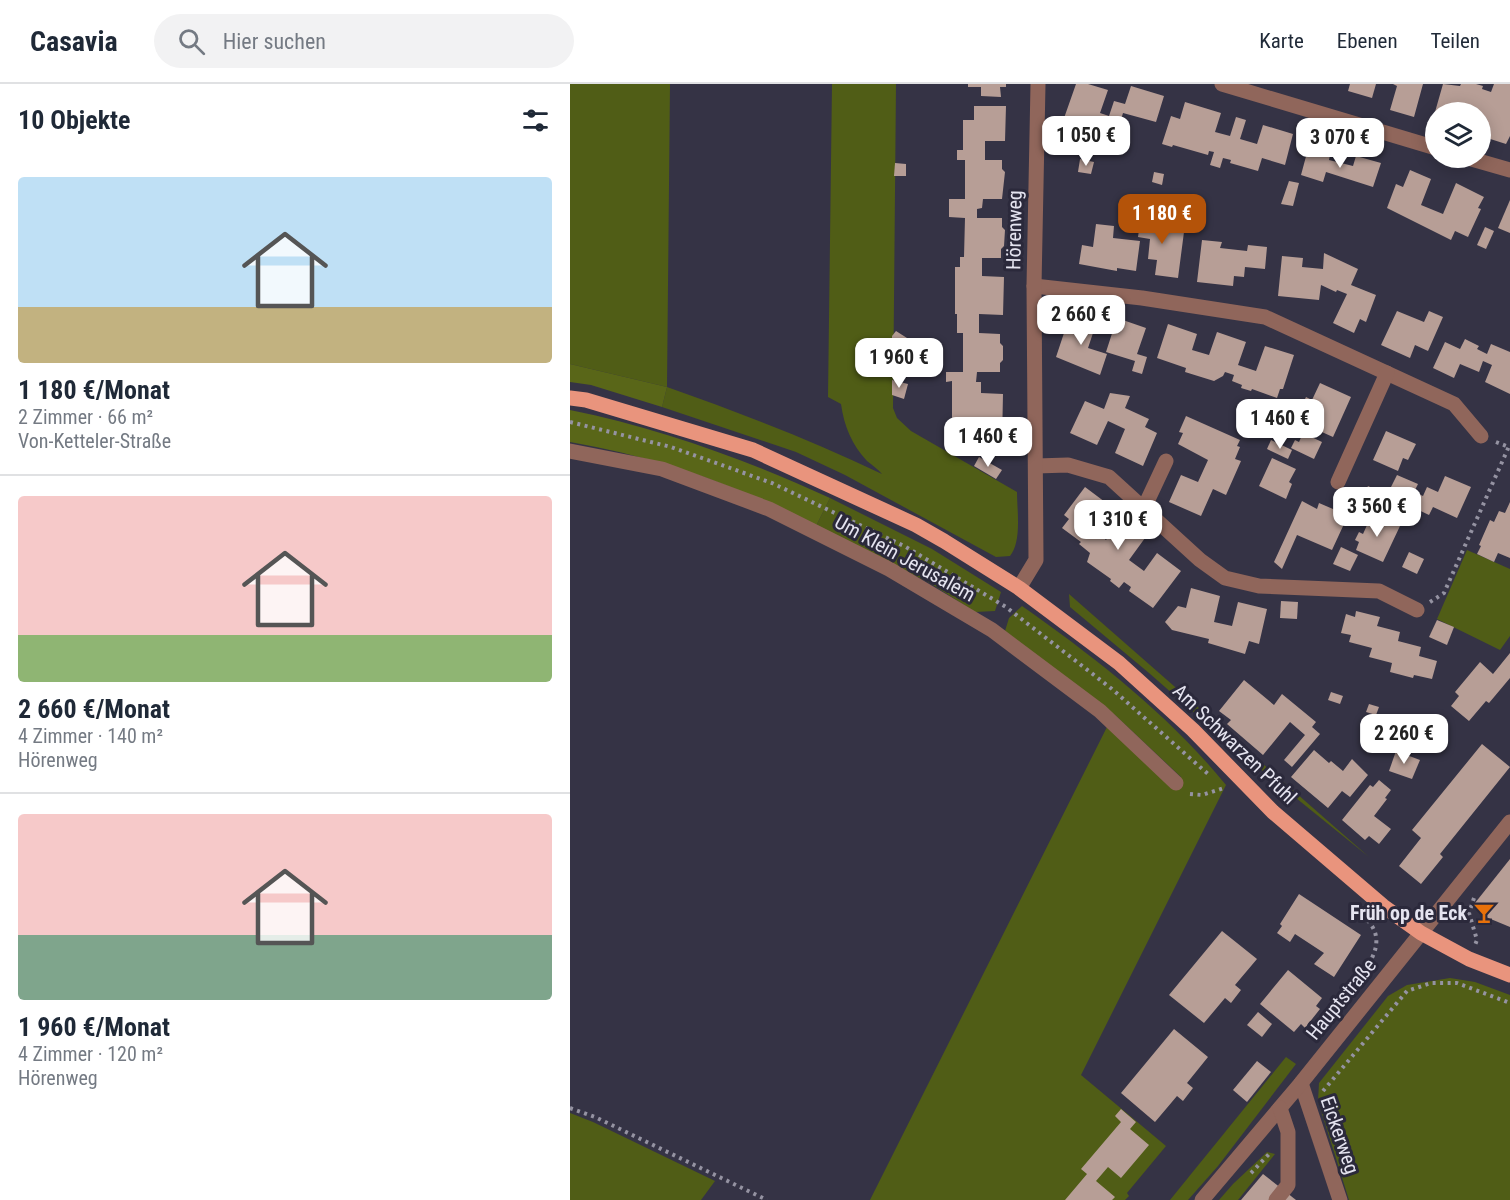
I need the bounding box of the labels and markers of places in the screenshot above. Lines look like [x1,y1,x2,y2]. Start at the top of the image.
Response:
pin: 1 050 € [1031,116,1141,167]
pin: 3 070 € [1285,118,1395,169]
pin: 1 180 € [1107,194,1217,245]
pin: 2 660 € [1026,295,1136,346]
pin: 1 960 € [844,338,954,389]
pin: 1 460 € [1225,399,1335,450]
pin: 1 460 € [933,417,1043,468]
pin: 3 560 € [1322,487,1432,538]
pin: 1 310 € [1063,500,1173,551]
pin: 2 260 € [1349,714,1459,765]
place label: Früh op de Eck [1350,901,1467,925]
bar icon: Früh op de Eck [1472,901,1496,925]

